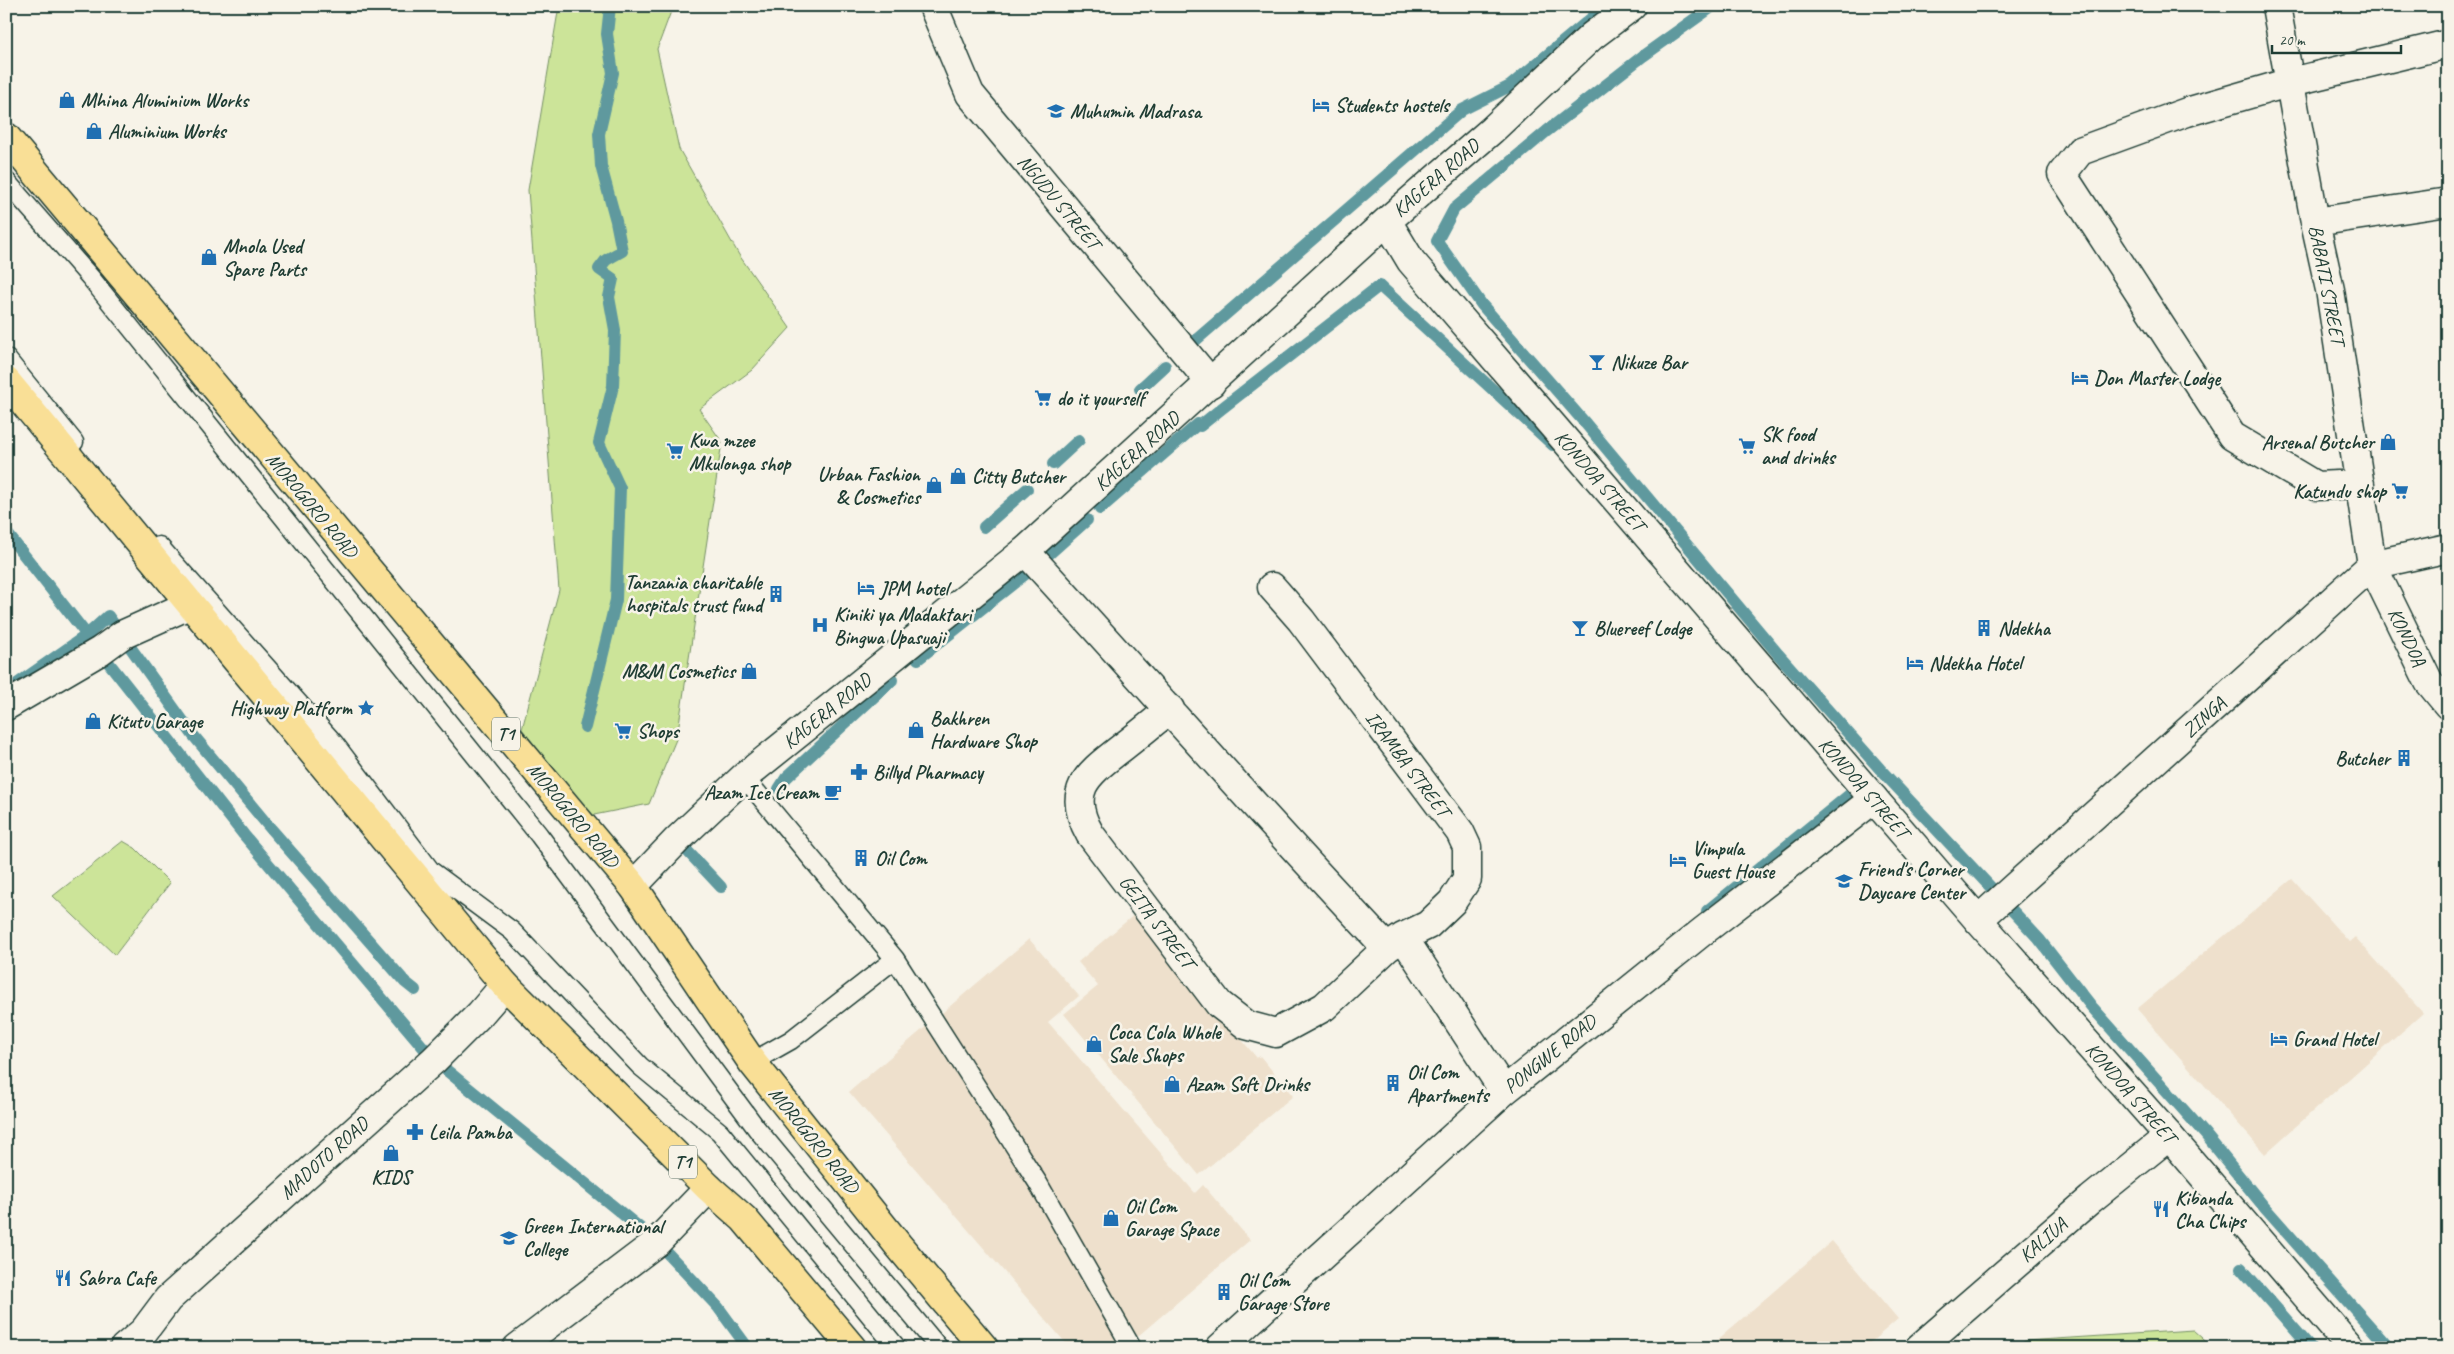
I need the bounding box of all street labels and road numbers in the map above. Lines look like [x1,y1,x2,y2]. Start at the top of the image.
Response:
street label: KAGERA ROAD [1387,132,1486,223]
street label: NGUDU STREET [1012,149,1108,257]
street label: BABATI STREET [2303,223,2352,351]
street label: KAGERA ROAD [1089,405,1186,496]
street label: KONDOA STREET [1549,425,1653,540]
street label: MOROGORO ROAD [261,447,365,565]
street label: KONDOA [2382,604,2432,671]
street label: KAGERA ROAD [777,667,878,754]
street label: ZINGA [2177,690,2232,743]
street label: IRAMBA STREET [1360,706,1458,825]
road number: T1 [492,718,520,751]
street label: KONDOA STREET [1813,732,1917,847]
street label: MOROGORO ROAD [522,757,626,875]
street label: GEITA STREET [1114,870,1203,978]
street label: PONGWE ROAD [1499,1008,1603,1099]
street label: KONDOA STREET [2080,1037,2184,1152]
street label: MOROGORO ROAD [763,1082,866,1200]
street label: MADOTO ROAD [274,1110,375,1205]
road number: T1 [669,1146,697,1178]
street label: KALIUA [2014,1212,2073,1268]

